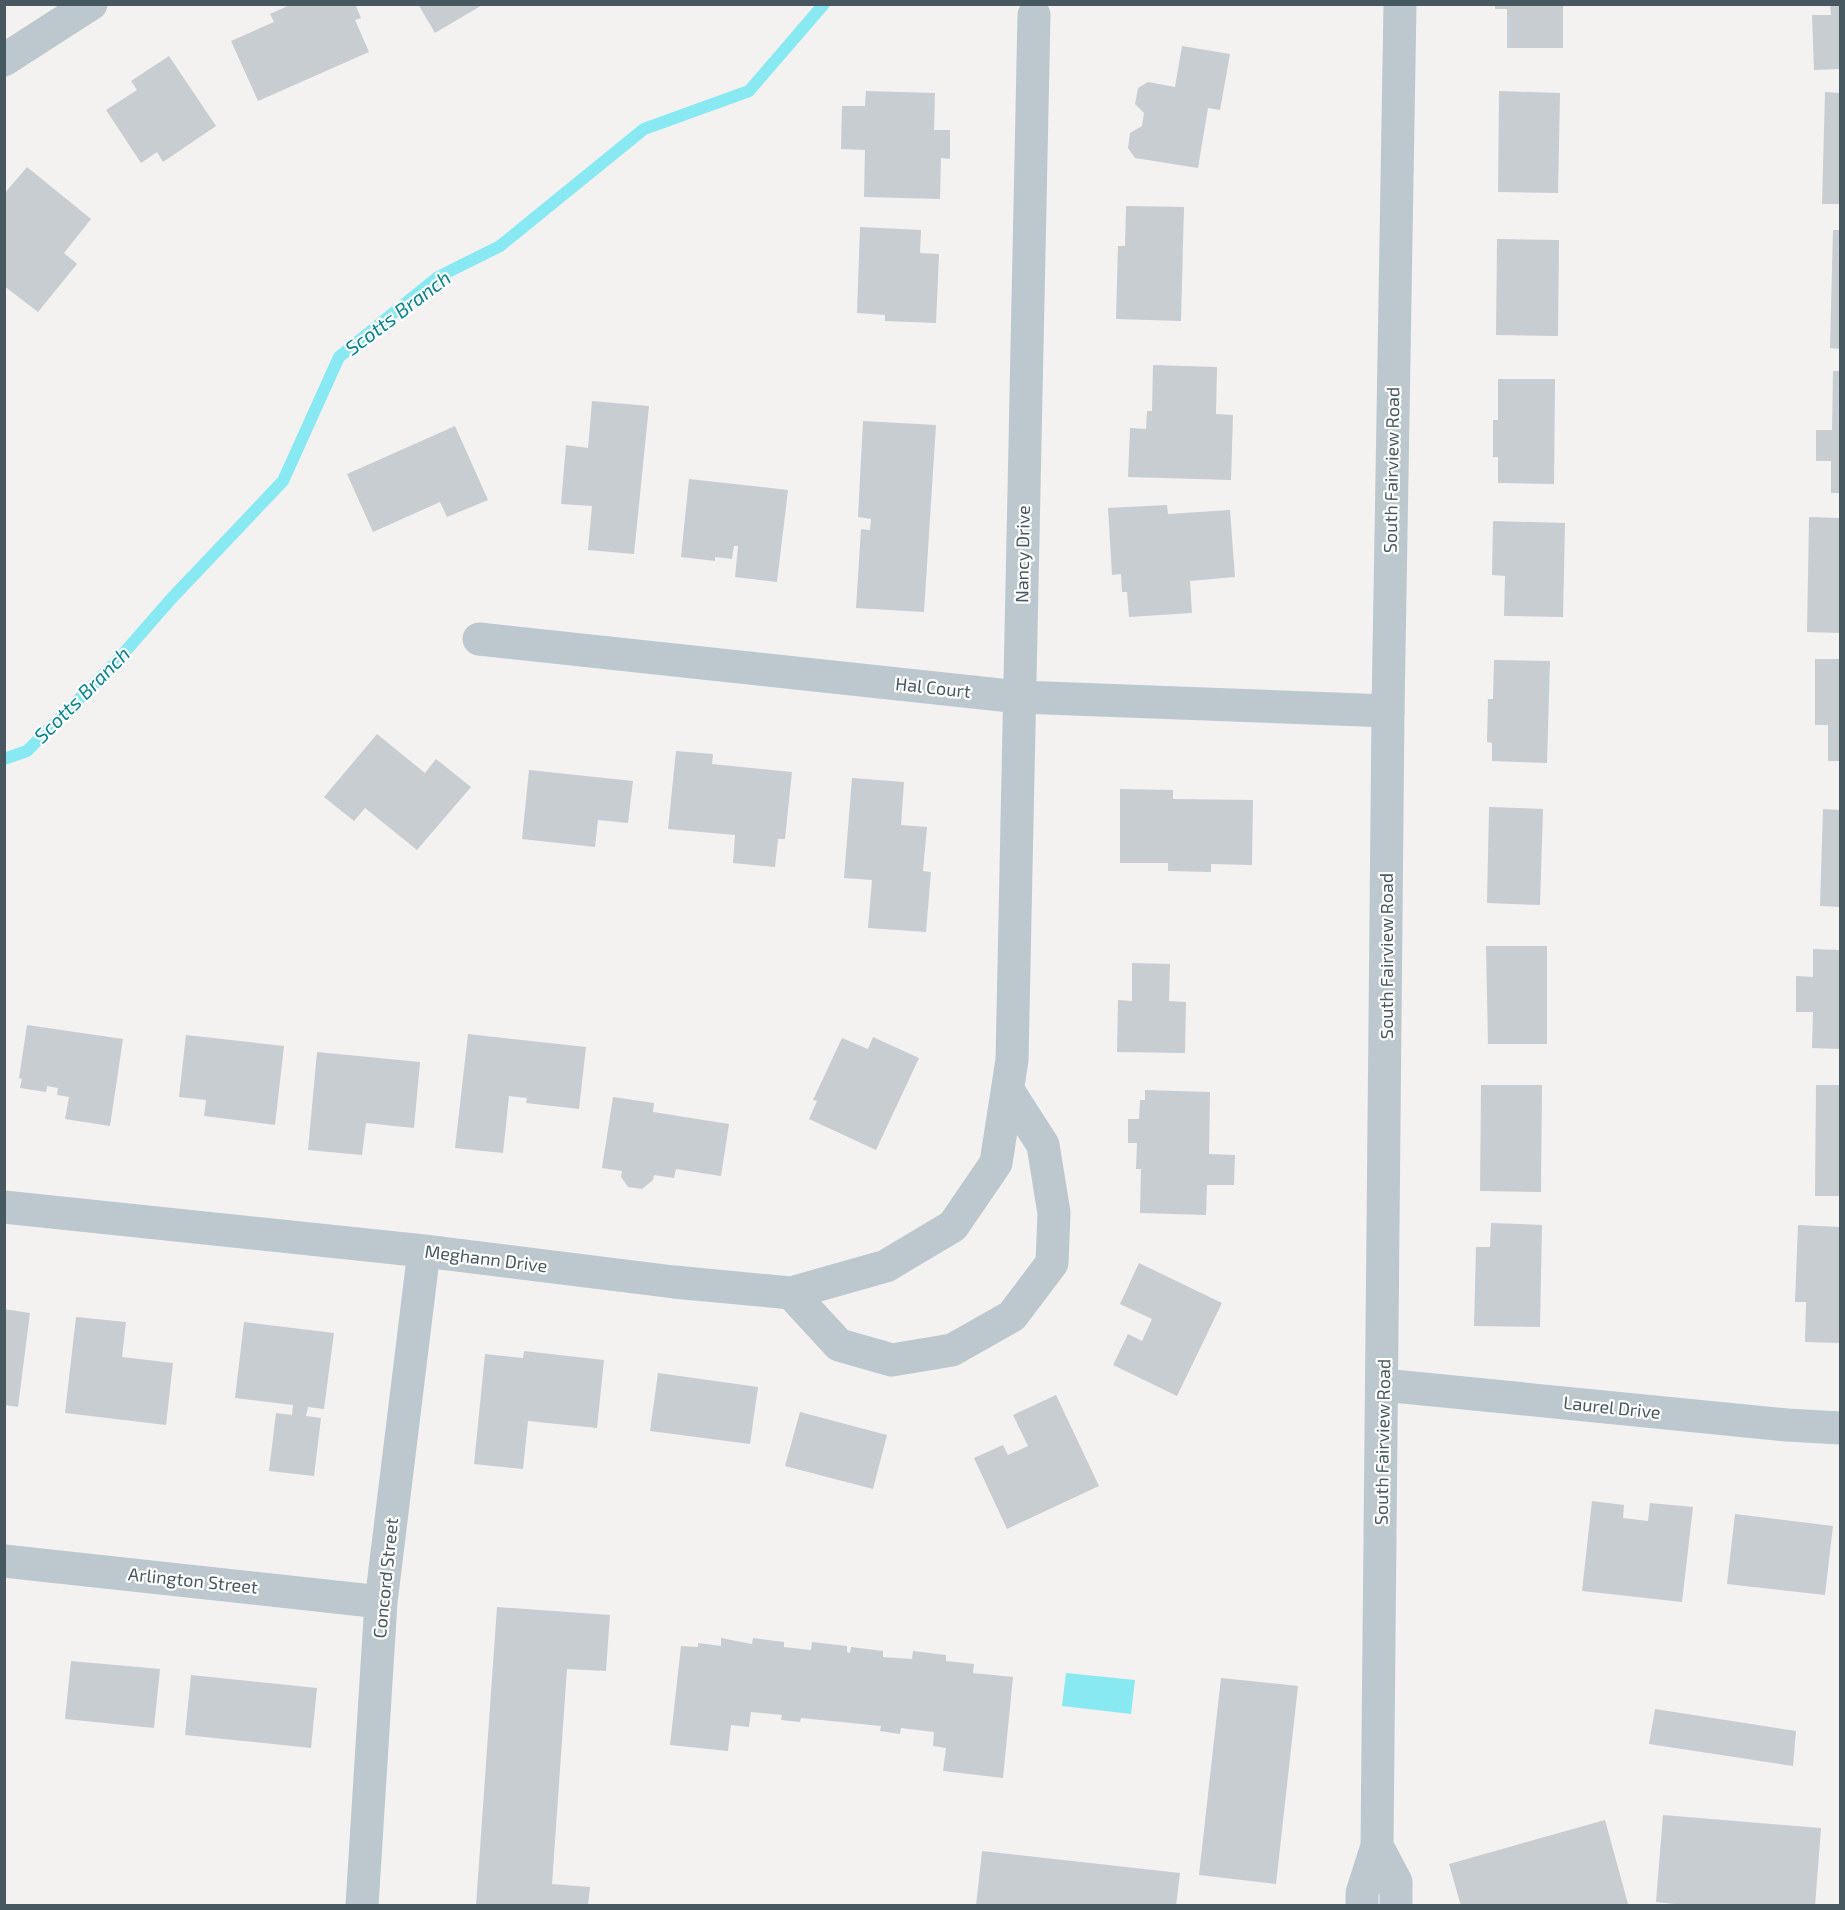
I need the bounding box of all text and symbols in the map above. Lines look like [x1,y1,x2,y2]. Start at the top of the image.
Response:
water label: Scotts Branch [340,265,455,360]
street label: South Fairview Road [1379,387,1403,553]
street label: Nancy Drive [1010,505,1034,603]
water label: Scotts Branch [28,641,134,747]
street label: Hal Court [894,672,972,702]
street label: South Fairview Road [1375,873,1397,1039]
street label: Meghann Drive [423,1240,549,1276]
street label: South Fairview Road [1370,1359,1394,1525]
street label: Laurel Drive [1562,1391,1662,1423]
street label: Concord Street [368,1516,402,1639]
street label: Arlington Street [127,1562,259,1598]

